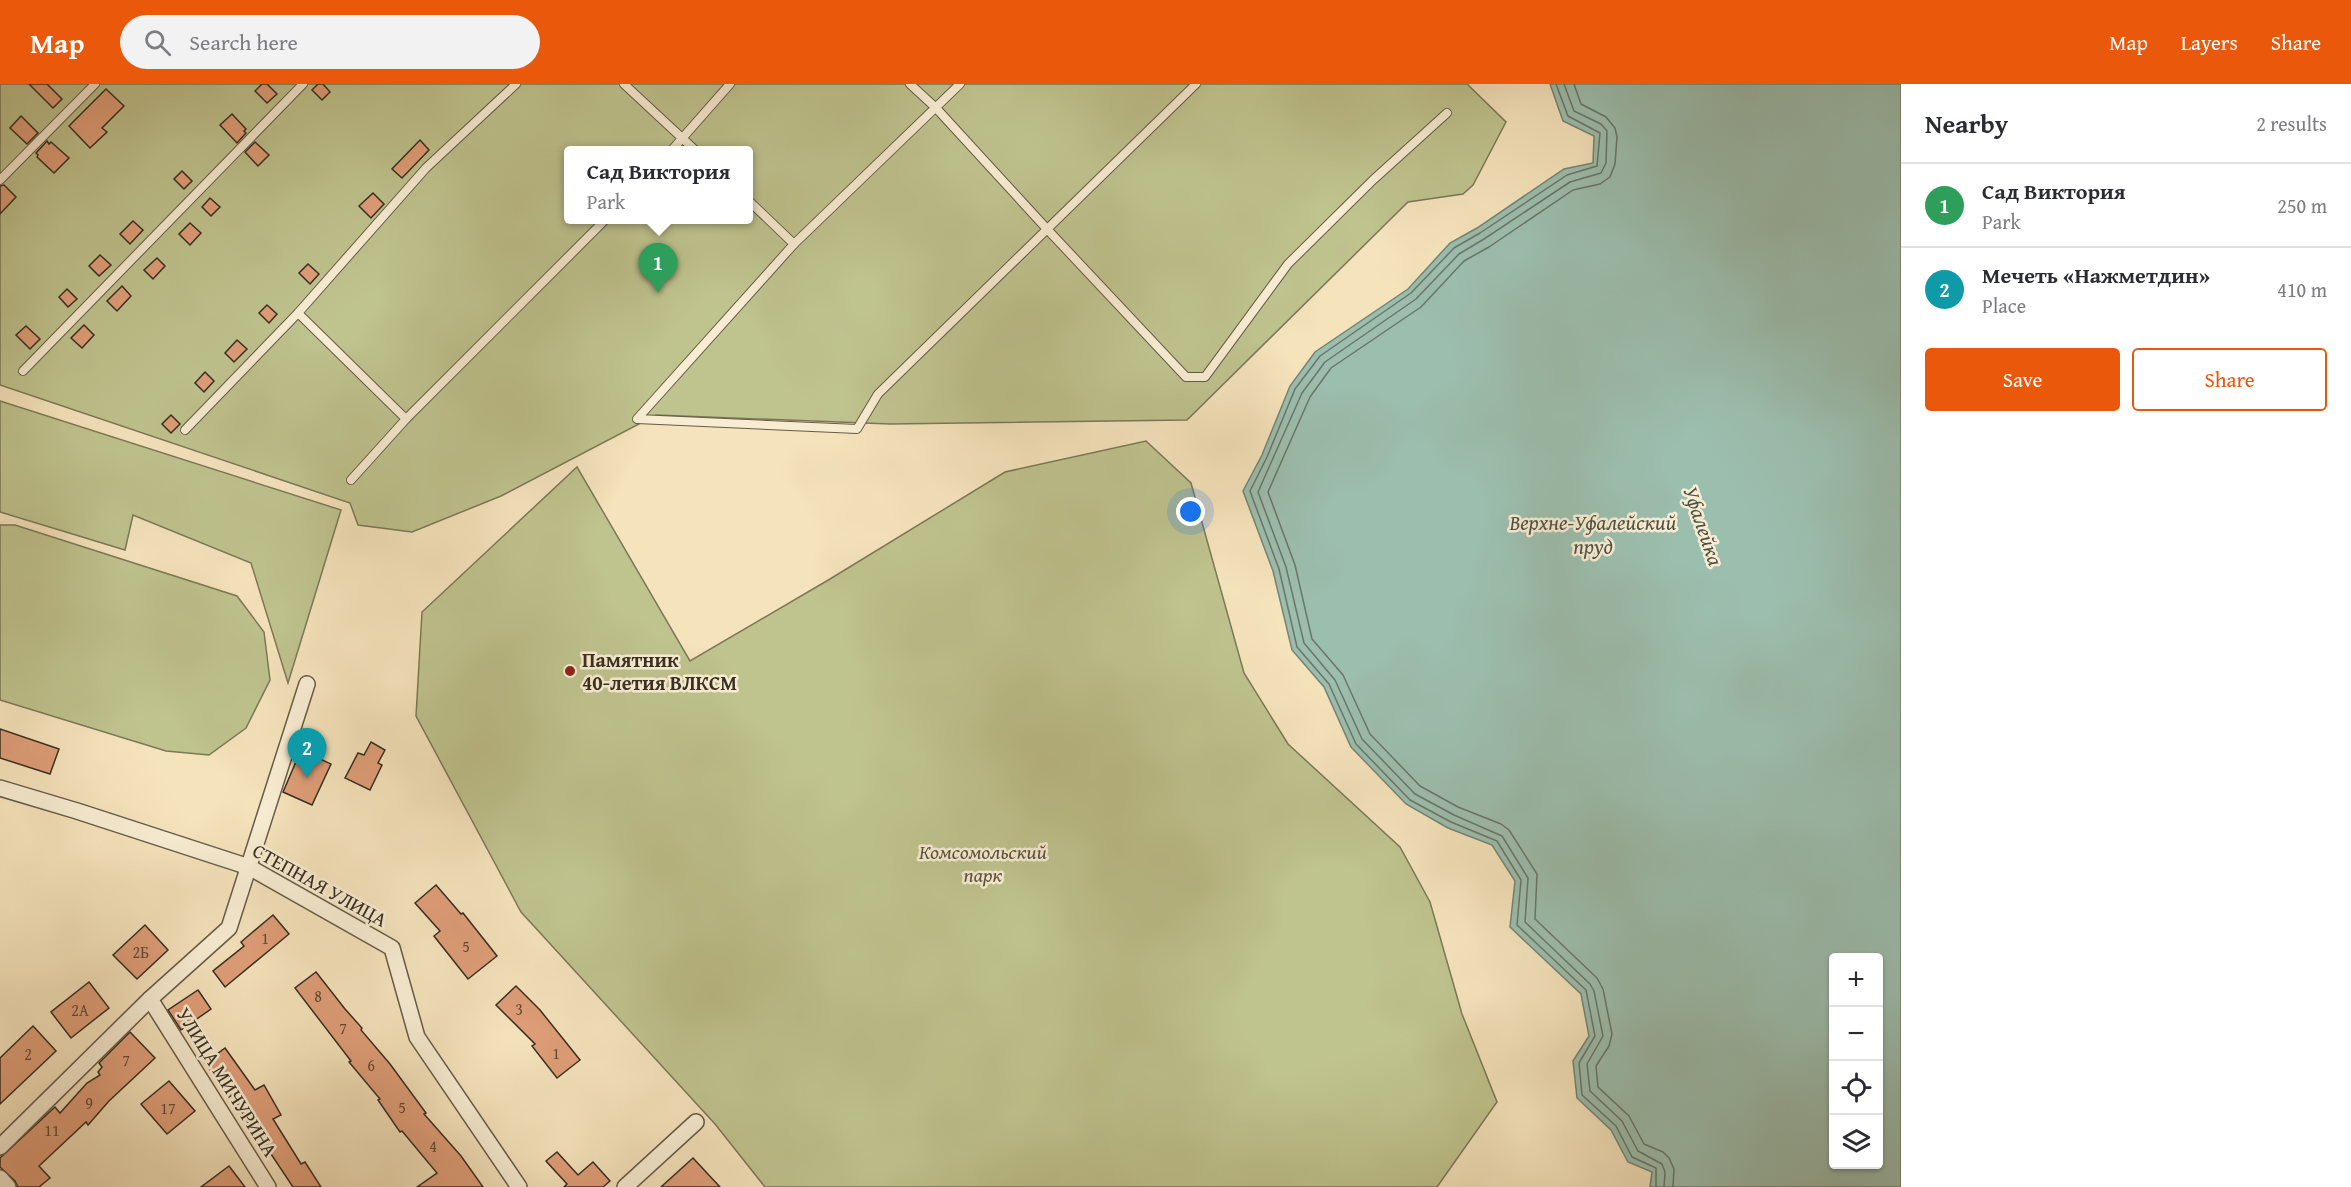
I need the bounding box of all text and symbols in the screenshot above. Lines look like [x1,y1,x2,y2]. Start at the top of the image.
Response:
search box [120,15,540,69]
text: Map [30,22,84,63]
icon: search [141,26,174,59]
text: Search here [189,26,298,58]
text: Map [2109,27,2148,58]
text: Layers [2181,27,2238,58]
text: Share [2271,27,2321,58]
text: Nearby [1925,104,2008,143]
text: 2 results [2256,109,2327,138]
popup [564,146,753,224]
text: Сад Виктория [587,155,730,187]
text: Сад Виктория [1982,175,2126,207]
text: Park [587,187,625,216]
text: 1 [1939,191,1950,220]
text: 250 m [2277,191,2327,220]
text: Park [1982,207,2021,236]
pin: 1 [638,244,678,293]
text: Мечеть «Нажметдин» [1982,259,2210,291]
text: 2 [1939,275,1950,304]
text: 410 m [2277,275,2327,304]
text: Place [1982,291,2026,320]
button: Save [1925,348,2120,411]
button: Share [2132,348,2327,411]
water label: Уфалейка [1675,482,1732,570]
your location [1176,497,1205,526]
water label: Верхне-Уфалейский пруд [1509,507,1677,562]
place label: Памятник 40-летия ВЛКСМ [582,645,737,697]
marker: Памятник 40-летия ВЛКСМ [563,664,577,678]
pin: 2 [288,728,326,778]
street label: СТЕПНАЯ УЛИЦА [248,836,393,934]
park label: Комсомольский парк [919,837,1047,889]
house number: 1 [261,926,269,950]
house number: 5 [462,934,470,958]
house number: 2Б [133,940,149,964]
map controls [1829,953,1883,1169]
button: + [1829,953,1883,1007]
house number: 8 [314,984,322,1008]
house number: 3 [515,997,523,1021]
house number: 2А [71,998,89,1022]
street label: УЛИЦА МИЧУРИНА [170,1002,285,1162]
button: − [1829,1007,1883,1061]
house number: 7 [339,1016,347,1040]
house number: 1 [552,1041,560,1065]
house number: 2 [24,1042,32,1066]
house number: 7 [122,1048,130,1072]
house number: 6 [367,1053,375,1077]
button: locate [1829,1061,1883,1115]
house number: 9 [85,1091,93,1115]
house number: 5 [398,1095,406,1119]
house number: 17 [160,1096,176,1120]
button: layers [1829,1115,1883,1169]
house number: 11 [44,1118,60,1142]
house number: 4 [429,1134,437,1158]

